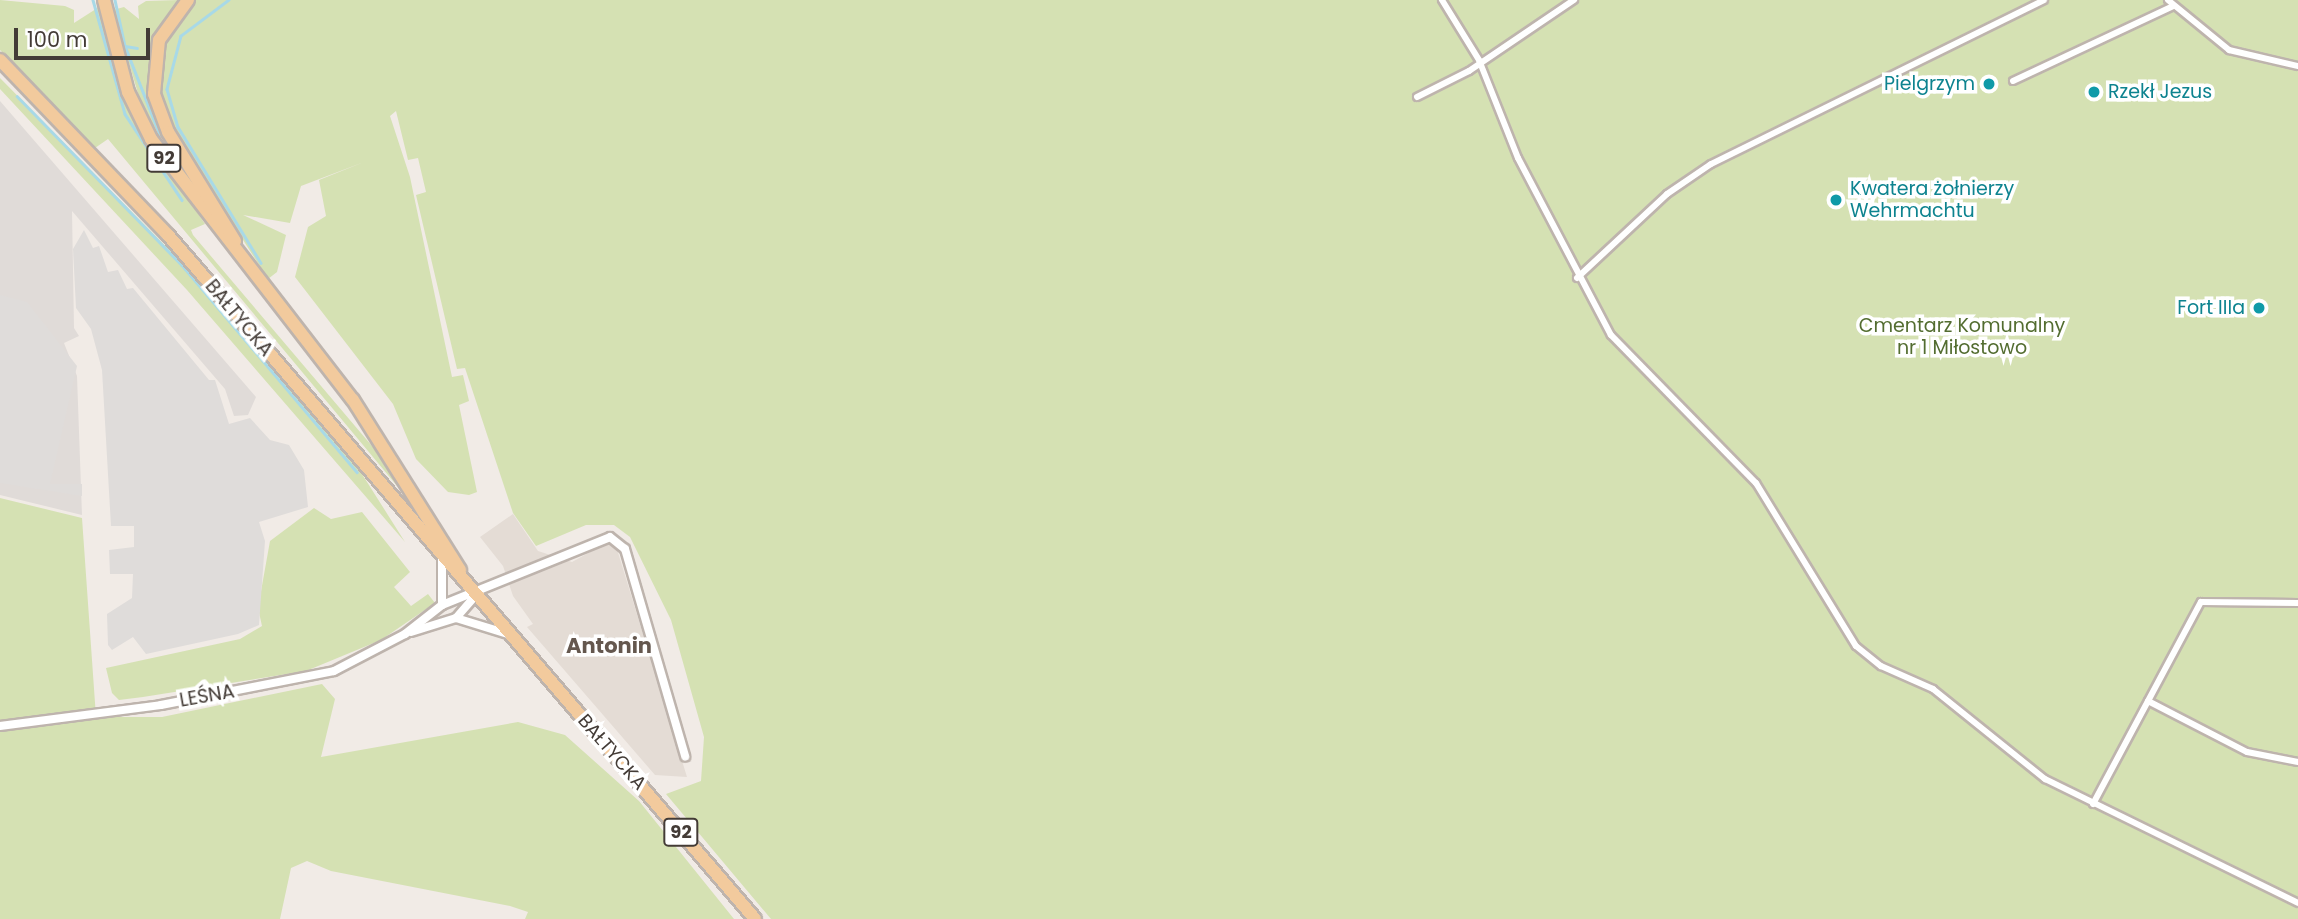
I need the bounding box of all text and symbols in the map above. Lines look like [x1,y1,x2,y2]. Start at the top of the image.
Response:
scale bar [18,14,154,58]
text: 100 m [27,25,87,54]
place label: Pielgrzym [1884,73,1975,95]
marker: Pielgrzym [1981,76,1997,92]
place label: Rzekł Jezus [2108,81,2212,103]
marker: Rzekł Jezus [2086,84,2102,100]
road number: 92 [145,144,183,173]
place label: Kwatera żołnierzy Wehrmachtu [1850,178,2014,222]
marker: Kwatera żołnierzy Wehrmachtu [1828,192,1844,208]
street label: BAŁTYCKA [200,275,278,361]
place label: Fort IIIa [2177,297,2245,319]
marker: Fort IIIa [2251,300,2267,316]
park label: Cmentarz Komunalny nr 1 Miłostowo [1859,315,2065,359]
district label: Antonin [566,633,652,659]
street label: LEŚNA [178,680,236,712]
street label: BAŁTYCKA [573,709,651,795]
road number: 92 [662,818,700,846]

